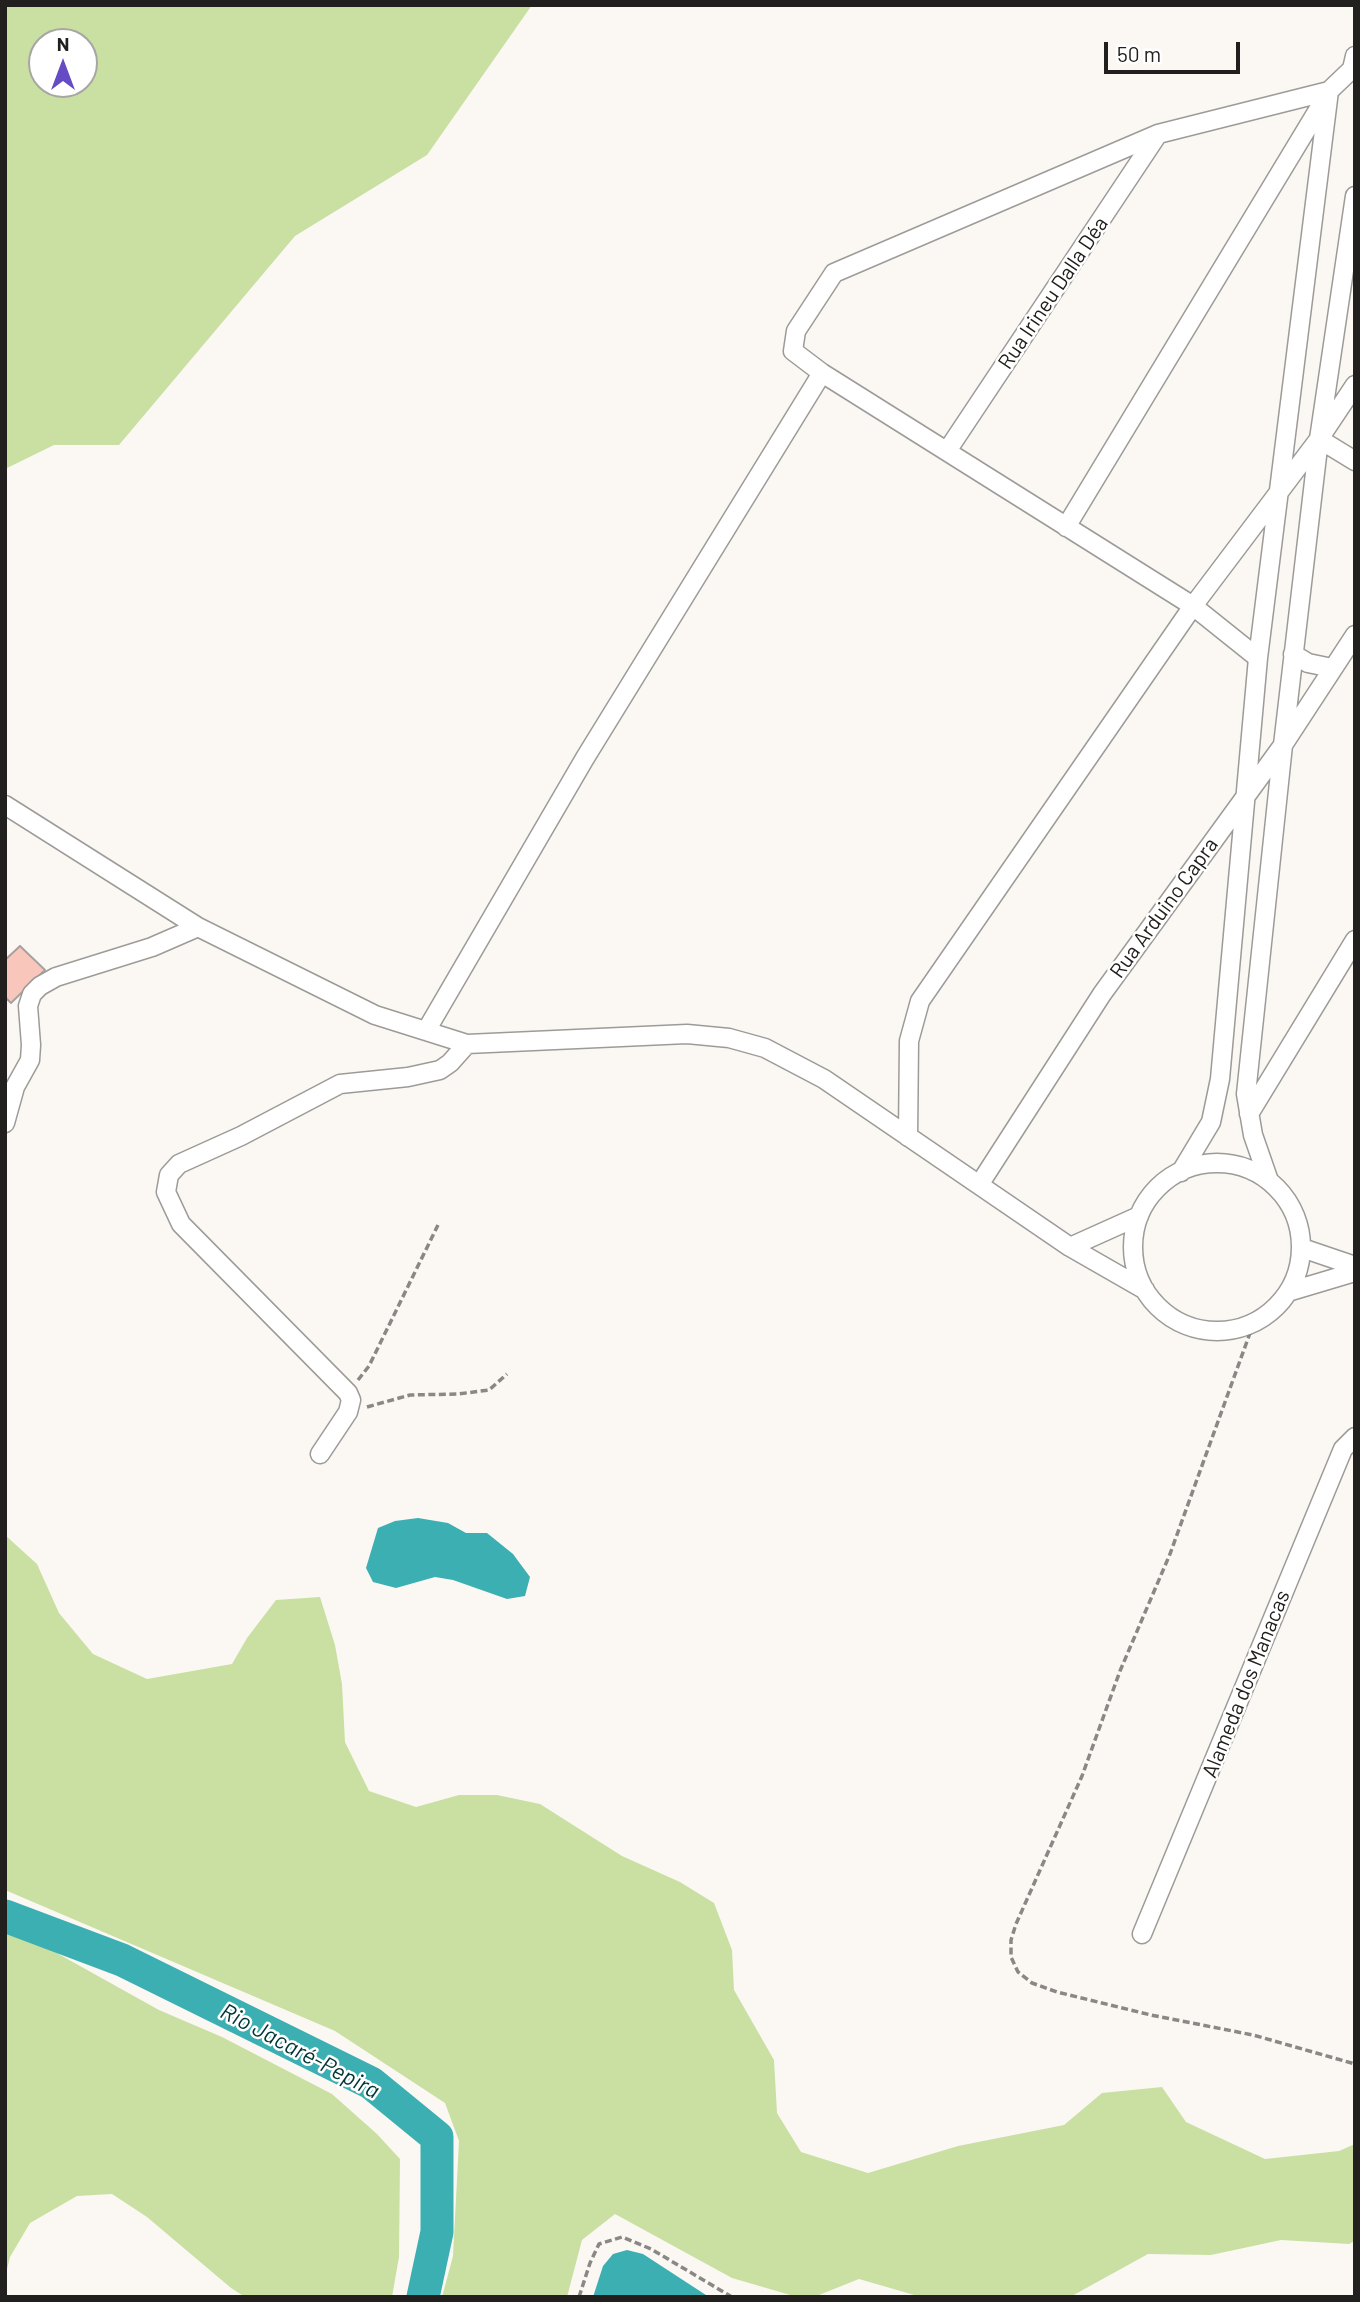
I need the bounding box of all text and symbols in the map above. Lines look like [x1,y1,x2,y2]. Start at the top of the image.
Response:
north arrow [28,28,98,98]
scale bar [1108,28,1244,72]
text: N [57,32,69,55]
text: 50 m [1117,41,1161,66]
street label: Rua Irineu Dalla Déa [993,212,1113,374]
street label: Rua Arduino Capra [1105,833,1223,983]
street label: Alameda dos Manacas [1197,1587,1295,1781]
water label: Rio Jacaré-Pepira [216,1997,384,2105]

